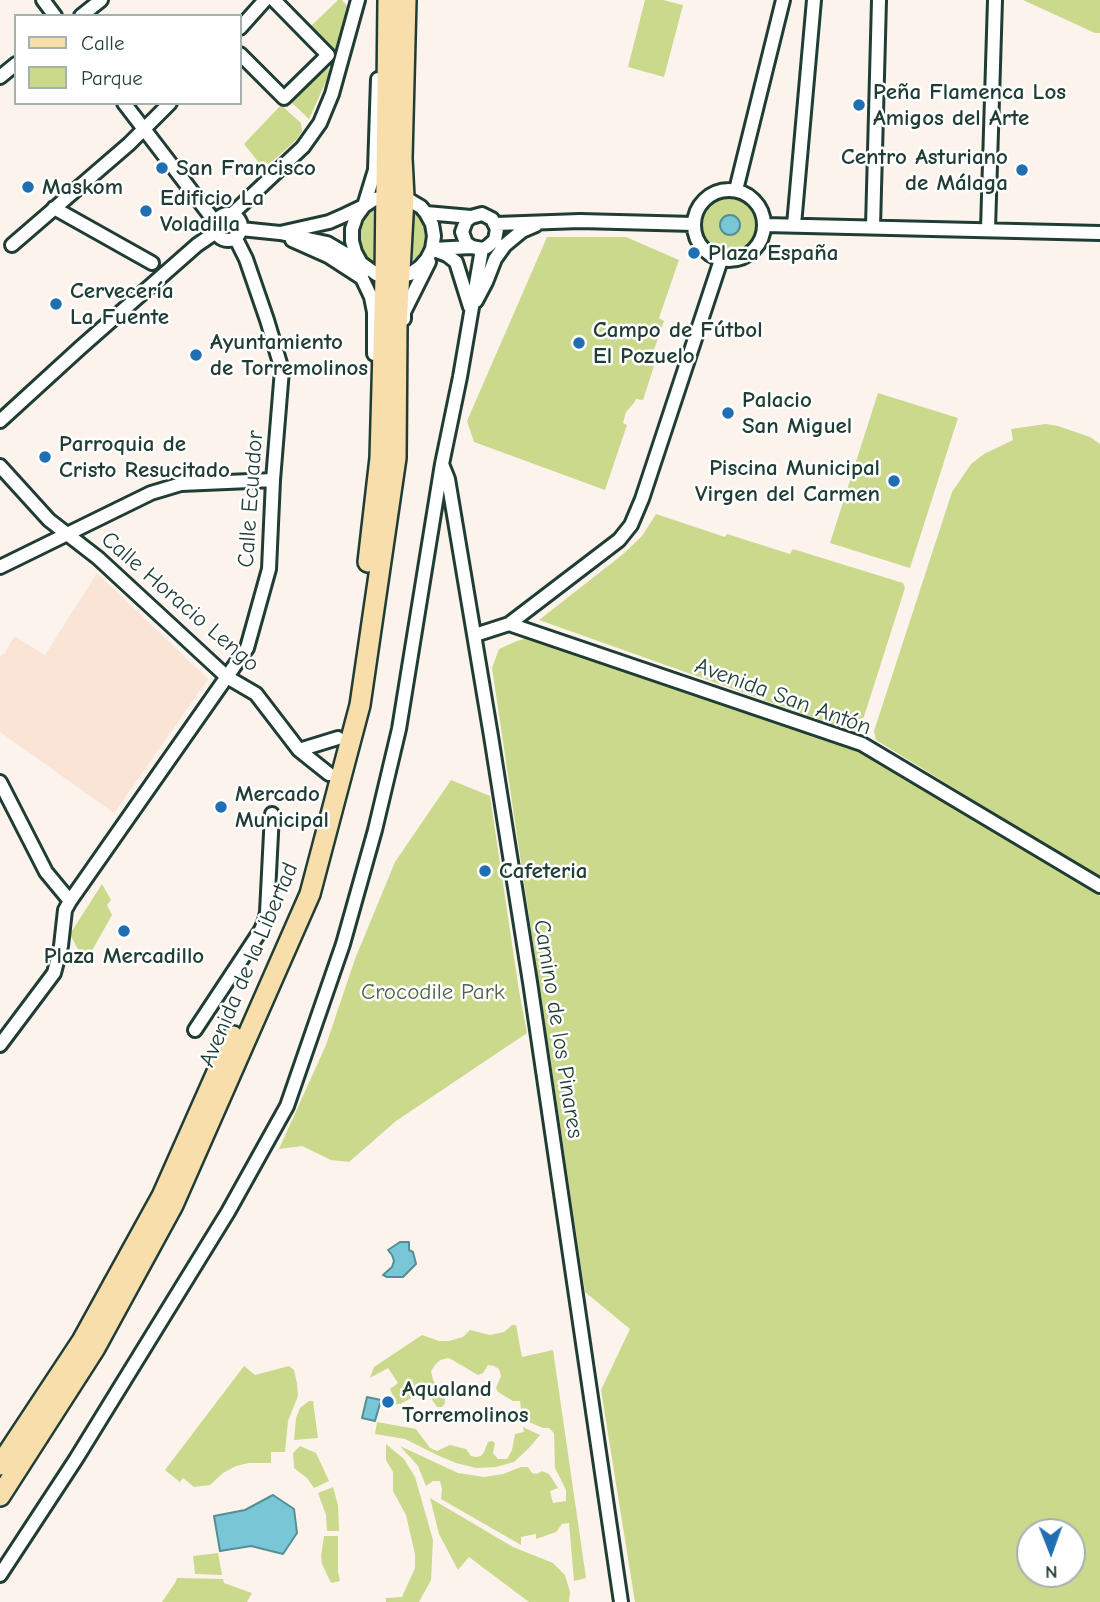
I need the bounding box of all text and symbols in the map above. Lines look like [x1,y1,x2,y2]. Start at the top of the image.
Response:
legend [14,14,242,105]
text: Calle [81,31,124,55]
text: Parque [81,66,143,90]
place label: Peña Flamenca Los Amigos del Arte [873,78,1066,132]
marker: Peña Flamenca Los Amigos del Arte [851,97,867,113]
place label: Centro Asturiano de Málaga [841,143,1008,197]
place label: San Francisco [176,154,316,182]
marker: San Francisco [154,160,170,176]
marker: Centro Asturiano de Málaga [1014,162,1030,178]
place label: Maskom [42,173,123,201]
marker: Maskom [20,179,36,195]
place label: Edificio La Voladilla [160,184,264,238]
marker: Edificio La Voladilla [138,203,154,219]
place label: Plaza España [708,239,838,267]
marker: Plaza España [686,245,702,261]
place label: Cervecería La Fuente [70,277,174,331]
marker: Cervecería La Fuente [48,296,64,312]
place label: Campo de Fútbol El Pozuelo [593,316,763,370]
place label: Ayuntamiento de Torremolinos [210,328,368,382]
marker: Campo de Fútbol El Pozuelo [571,335,587,351]
marker: Ayuntamiento de Torremolinos [188,347,204,363]
place label: Palacio San Miguel [742,386,852,440]
marker: Palacio San Miguel [720,405,736,421]
place label: Parroquia de Cristo Resucitado [59,430,230,484]
street label: Calle Ecuador [232,430,270,568]
marker: Parroquia de Cristo Resucitado [37,449,53,465]
place label: Piscina Municipal Virgen del Carmen [695,454,880,508]
marker: Piscina Municipal Virgen del Carmen [886,473,902,489]
street label: Calle Horacio Lengo [95,526,265,678]
street label: Avenida San Antón [691,652,875,742]
place label: Mercado Municipal [235,780,329,834]
marker: Mercado Municipal [213,799,229,815]
place label: Cafeteria [499,857,588,885]
street label: Avenida de la Libertad [193,859,305,1071]
marker: Cafeteria [477,863,493,879]
street label: Camino de los Pinares [527,918,589,1140]
marker: Plaza Mercadillo [116,923,132,939]
place label: Plaza Mercadillo [44,942,204,970]
park label: Crocodile Park [361,978,505,1006]
place label: Aqualand Torremolinos [402,1375,529,1429]
marker: Aqualand Torremolinos [380,1394,396,1410]
north arrow [1016,1518,1086,1588]
text: N [1045,1561,1058,1583]

